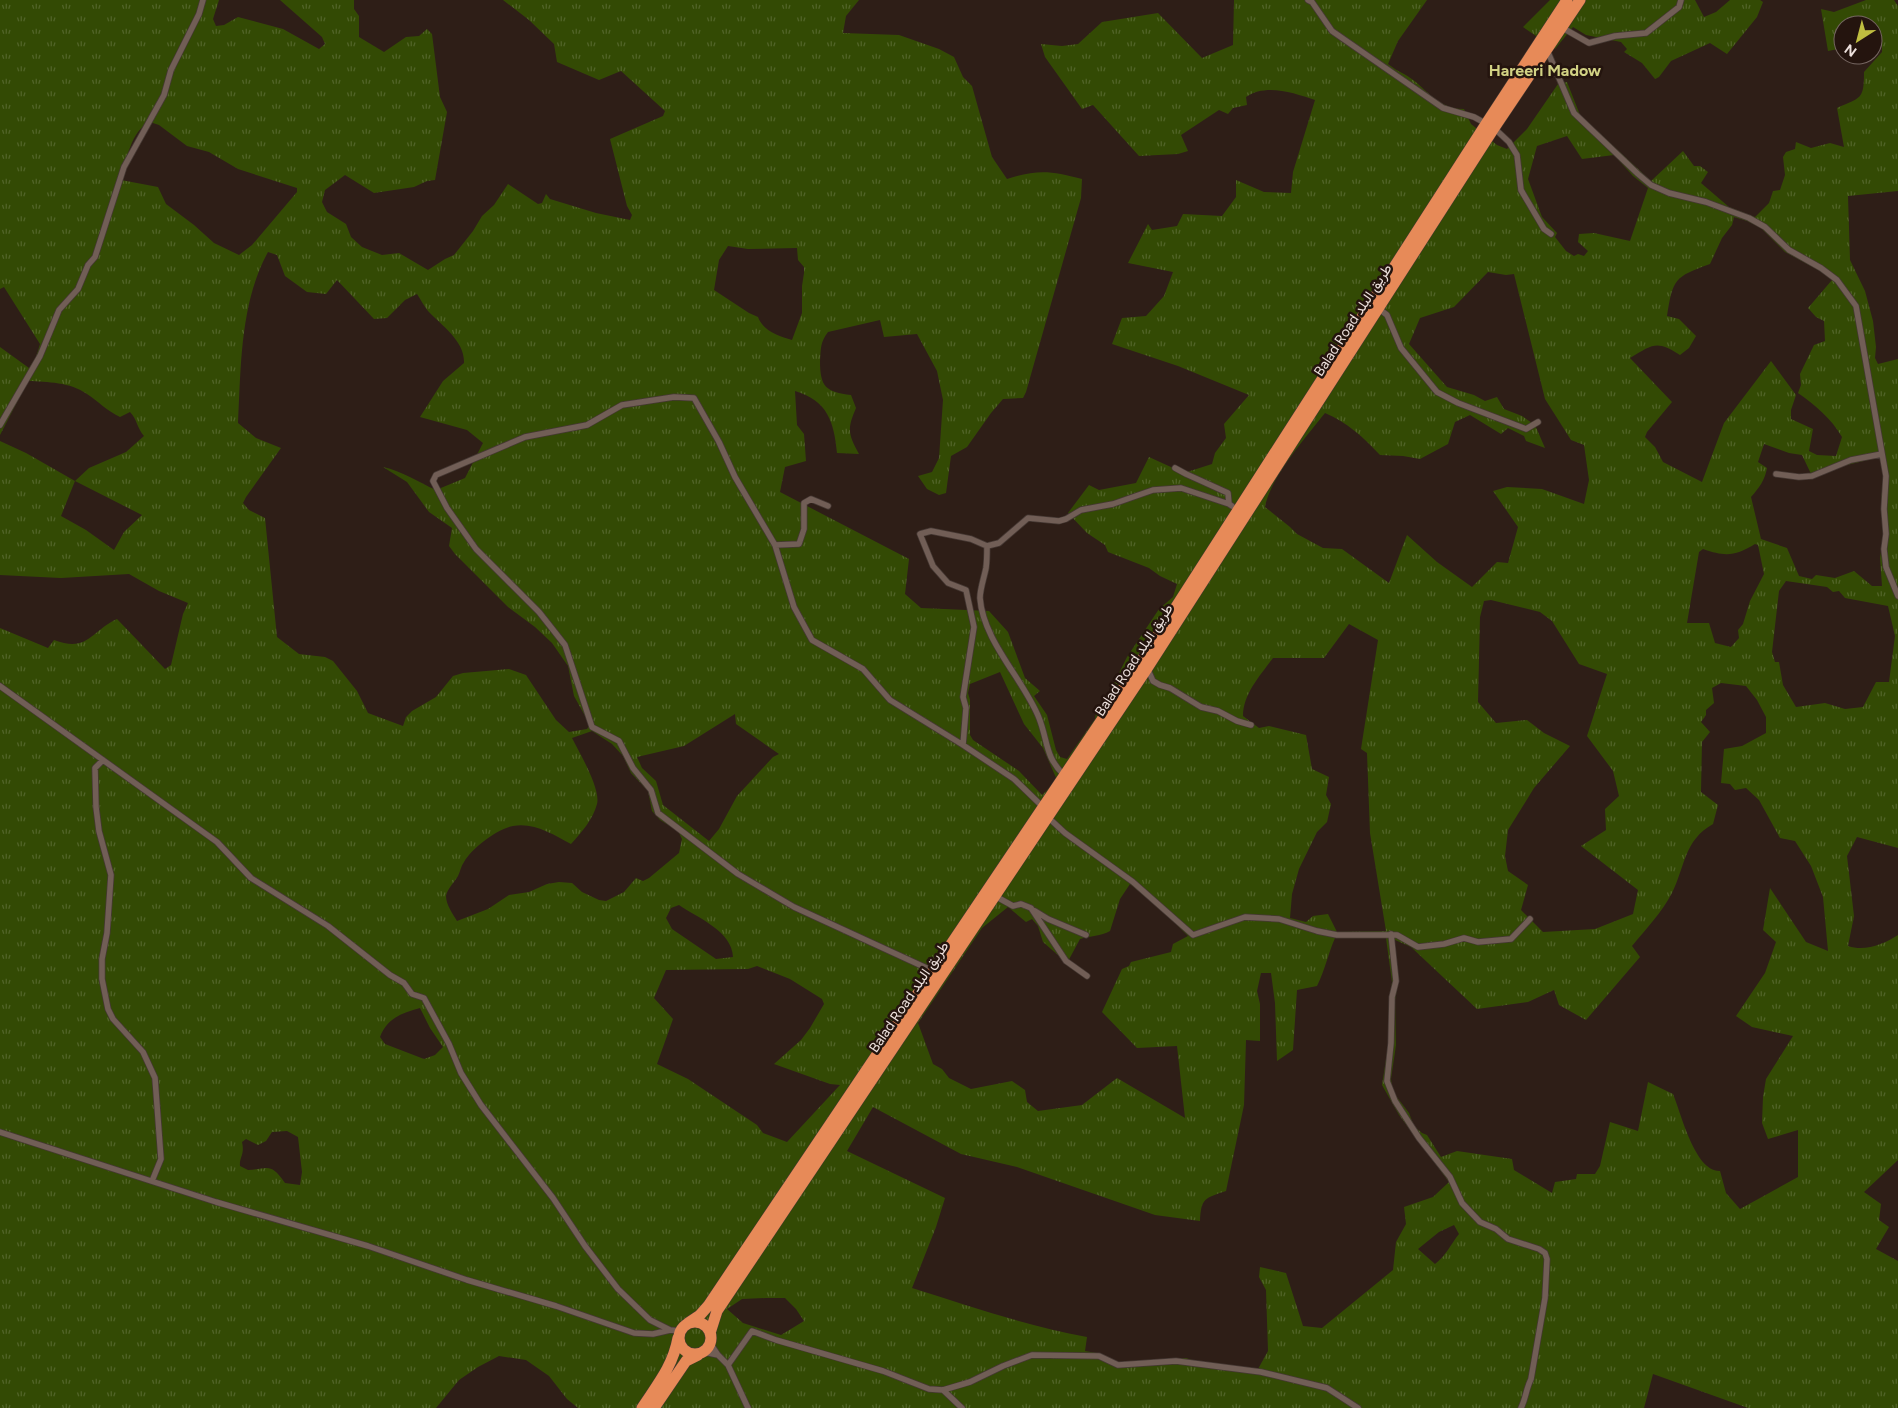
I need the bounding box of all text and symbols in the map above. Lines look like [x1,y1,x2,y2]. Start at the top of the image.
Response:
north arrow [1833,15,1883,65]
text: N [1841,40,1860,60]
district label: Hareeri Madow [1489,61,1602,80]
street label: Balad Road طريق البلد [1310,261,1396,379]
street label: Balad Road طريق البلد [1091,601,1177,719]
street label: Balad Road طريق البلد [865,938,953,1056]

